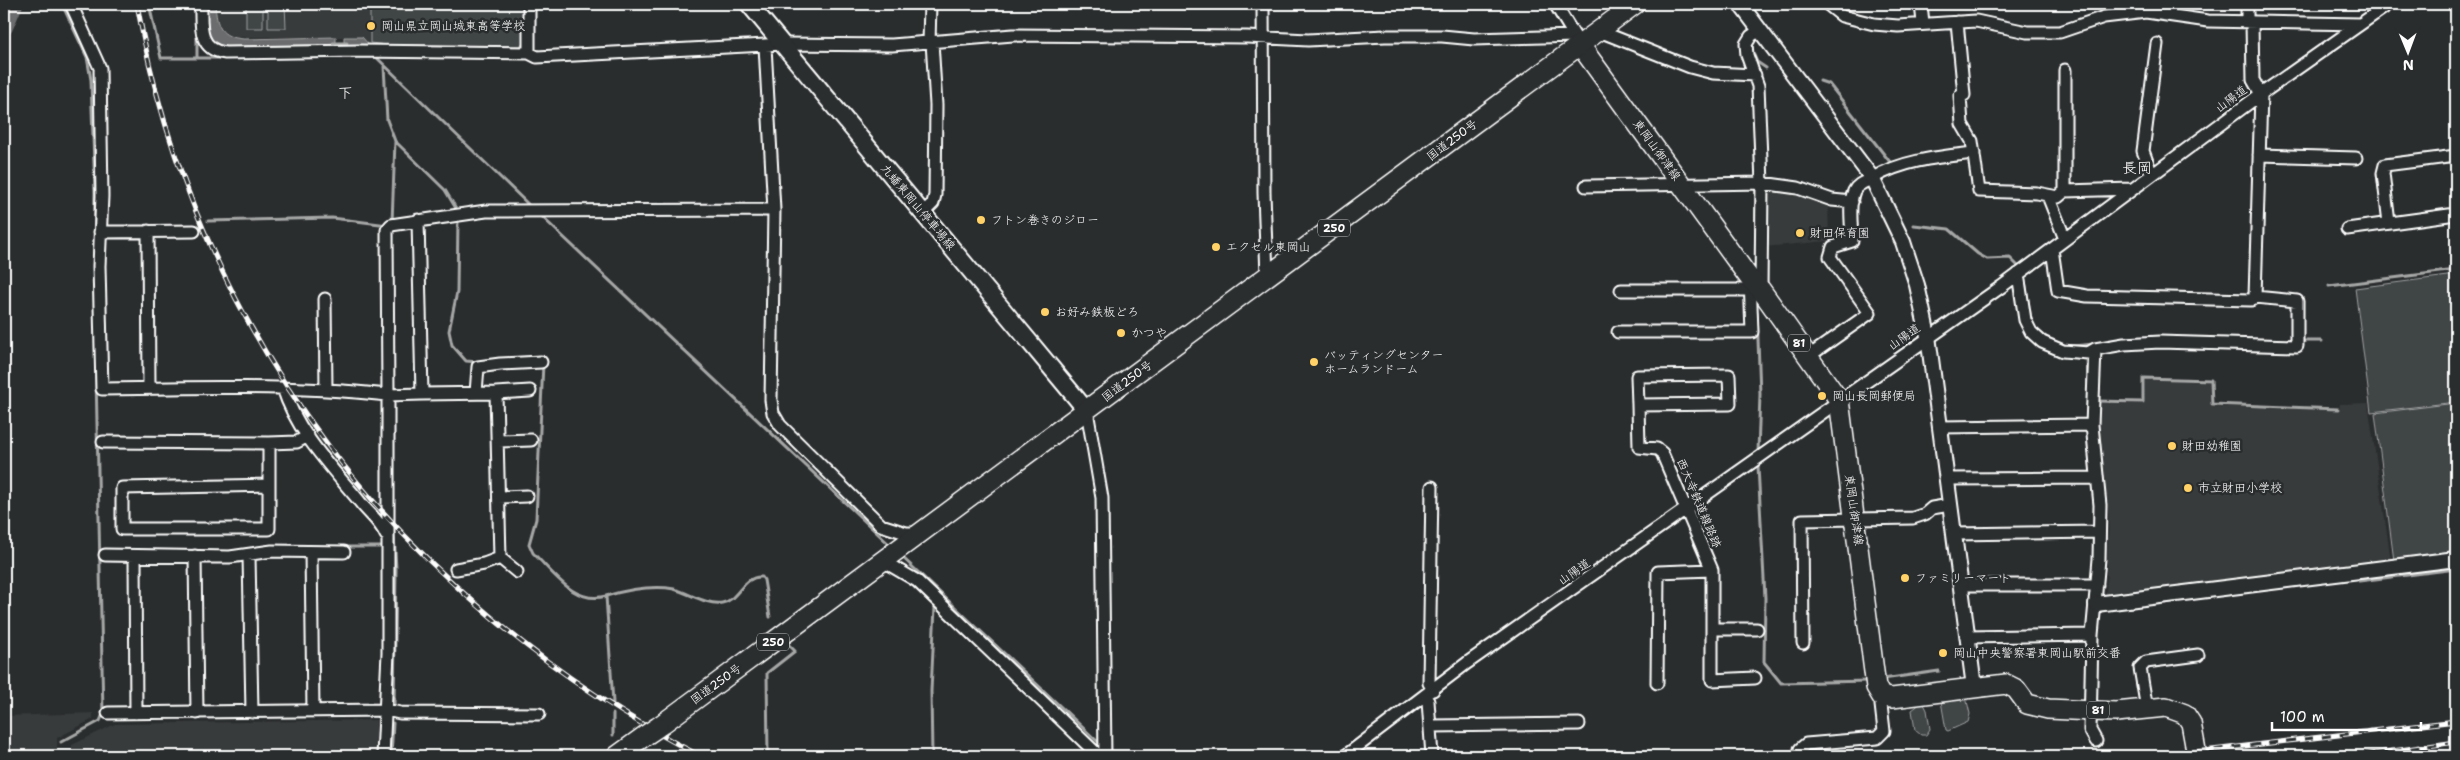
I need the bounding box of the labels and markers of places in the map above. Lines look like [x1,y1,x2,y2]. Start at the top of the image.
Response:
place label: 岡山県立岡山城東高等学校 [381,18,525,34]
marker: 岡山県立岡山城東高等学校 [365,20,377,32]
place label: フトン巻きのジロー [991,212,1099,228]
marker: フトン巻きのジロー [975,214,987,226]
place label: 財田保育園 [1810,225,1870,241]
marker: 財田保育園 [1794,227,1806,239]
place label: エクセル東岡山 [1226,239,1310,255]
marker: エクセル東岡山 [1210,241,1222,253]
place label: お好み鉄板どろ [1055,304,1139,320]
marker: お好み鉄板どろ [1039,306,1051,318]
place label: かつや [1131,325,1167,341]
marker: かつや [1115,327,1127,339]
place label: バッティングセンター ホームランドーム [1324,347,1444,377]
marker: バッティングセンター ホームランドーム [1308,356,1320,368]
place label: 岡山長岡郵便局 [1832,388,1916,404]
marker: 岡山長岡郵便局 [1816,390,1828,402]
place label: 財田幼稚園 [2182,438,2242,454]
marker: 財田幼稚園 [2166,440,2178,452]
place label: 市立財田小学校 [2198,480,2282,496]
marker: 市立財田小学校 [2182,482,2194,494]
place label: ファミリーマート [1915,570,2011,586]
marker: ファミリーマート [1899,572,1911,584]
place label: 岡山中央警察署東岡山駅前交番 [1953,645,2121,661]
marker: 岡山中央警察署東岡山駅前交番 [1937,647,1949,659]

